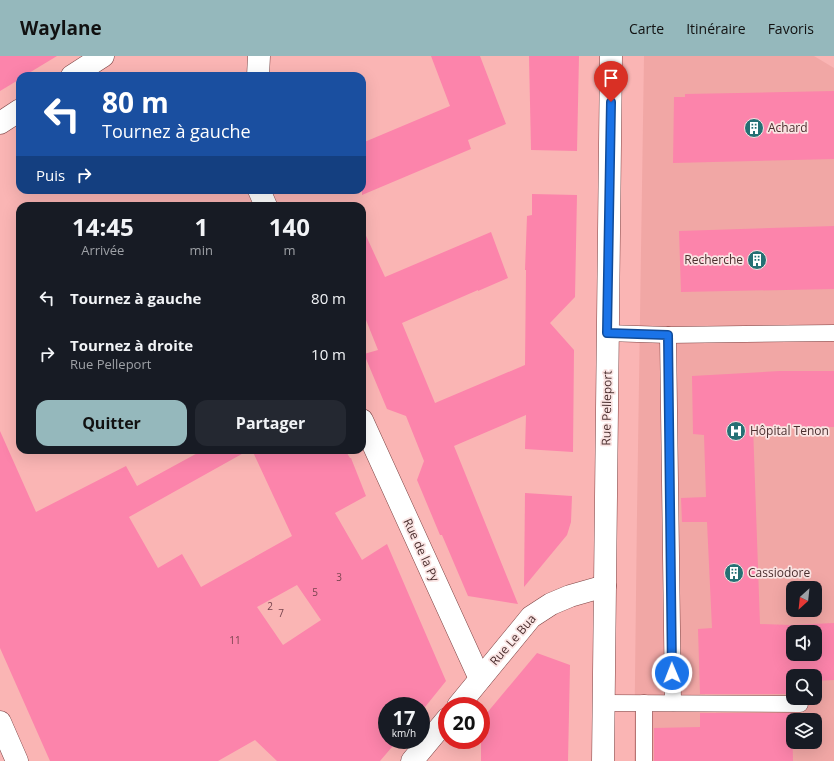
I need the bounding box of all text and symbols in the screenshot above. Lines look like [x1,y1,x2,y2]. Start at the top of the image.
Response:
text: Waylane [20,15,102,41]
text: Carte [629,19,664,38]
text: Itinéraire [686,19,746,38]
text: Favoris [768,19,814,38]
pin [594,61,628,102]
icon: arrive [600,67,622,89]
text: 80 m [102,83,169,121]
icon: left [36,88,88,140]
building icon: Achard [743,117,765,139]
text: Tournez à gauche [102,119,251,143]
place label: Achard [768,119,808,136]
icon: right [73,164,95,186]
text: Puis [36,165,65,185]
text: 14:45 [72,210,134,243]
text: 1 [194,210,208,243]
text: 140 [269,210,310,243]
text: Arrivée [81,241,124,259]
text: min [190,241,213,259]
text: m [283,241,295,259]
building icon: Recherche [746,249,768,271]
place label: Recherche [684,251,743,268]
icon: left [36,287,58,309]
text: Tournez à gauche [70,288,201,308]
text: 80 m [311,288,346,308]
text: Tournez à droite [70,335,193,355]
icon: right [36,343,58,365]
text: 10 m [311,344,346,364]
text: Rue Pelleport [70,355,151,373]
street label: Rue Pelleport [597,370,616,446]
button: Quitter [36,400,187,446]
button: Partager [195,400,346,446]
hospital icon: Hôpital Tenon [725,420,747,442]
place label: Hôpital Tenon [750,422,829,439]
street label: Rue de la Py [399,515,444,585]
building icon: Cassiodore [723,562,745,584]
place label: Cassiodore [748,564,810,581]
house number: 3 [336,570,342,584]
north arrow [786,581,822,617]
map controls [786,581,822,749]
house number: 5 [312,585,318,599]
house number: 2 [267,599,273,613]
house number: 7 [278,606,284,620]
street label: Rue Le Bua [486,610,540,669]
button: sound [786,625,822,661]
house number: 11 [229,633,241,647]
position arrow [651,652,693,694]
button: search [786,669,822,705]
speed limit sign: 20 [438,697,490,749]
text: 17 [393,704,415,731]
button: layers [786,713,822,749]
text: km/h [392,726,416,740]

